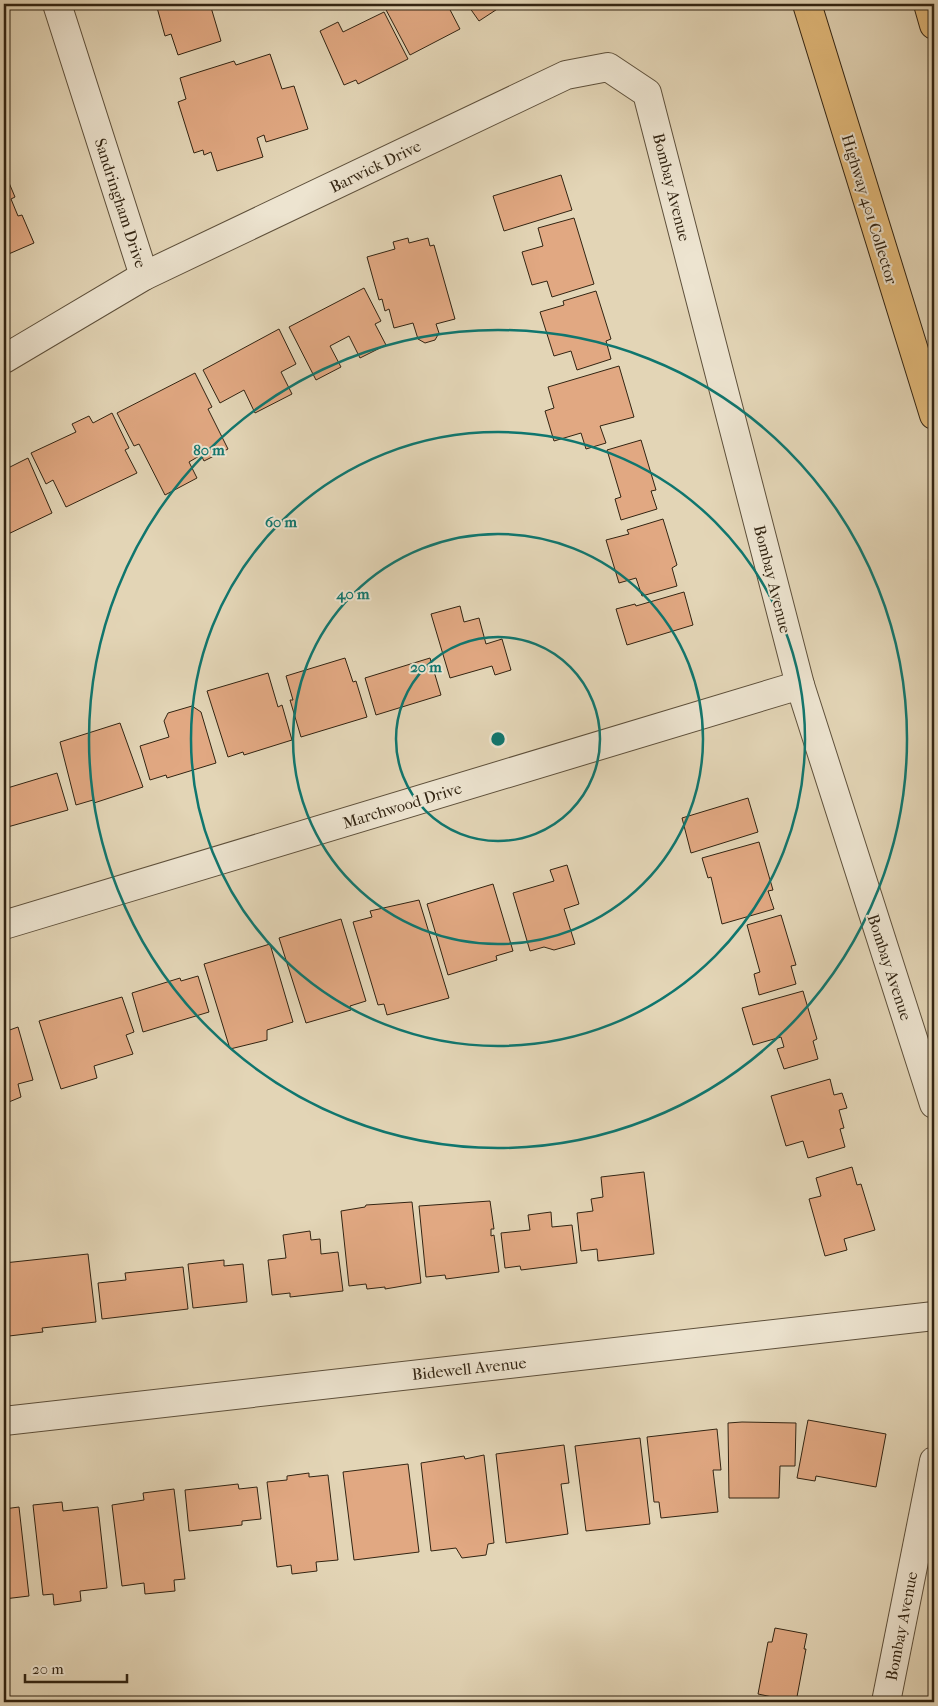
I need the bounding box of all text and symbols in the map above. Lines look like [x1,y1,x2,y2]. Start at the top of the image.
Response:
street label: Bombay Avenue [649,131,694,243]
street label: Highway 401 Collector [838,132,901,287]
street label: Sandringham Drive [91,136,150,270]
street label: Barwick Drive [327,136,424,197]
text: 80 m [193,441,225,459]
text: 60 m [265,513,298,531]
street label: Bombay Avenue [750,523,795,635]
text: 40 m [336,585,370,603]
text: 20 m [410,658,442,676]
centre of rings [489,730,507,748]
street label: Marchwood Drive [340,778,464,833]
street label: Bombay Avenue [863,912,916,1023]
street label: Bidewell Avenue [411,1353,527,1384]
street label: Bombay Avenue [882,1570,921,1682]
scale bar [25,1651,128,1683]
text: 20 m [32,1660,64,1678]

